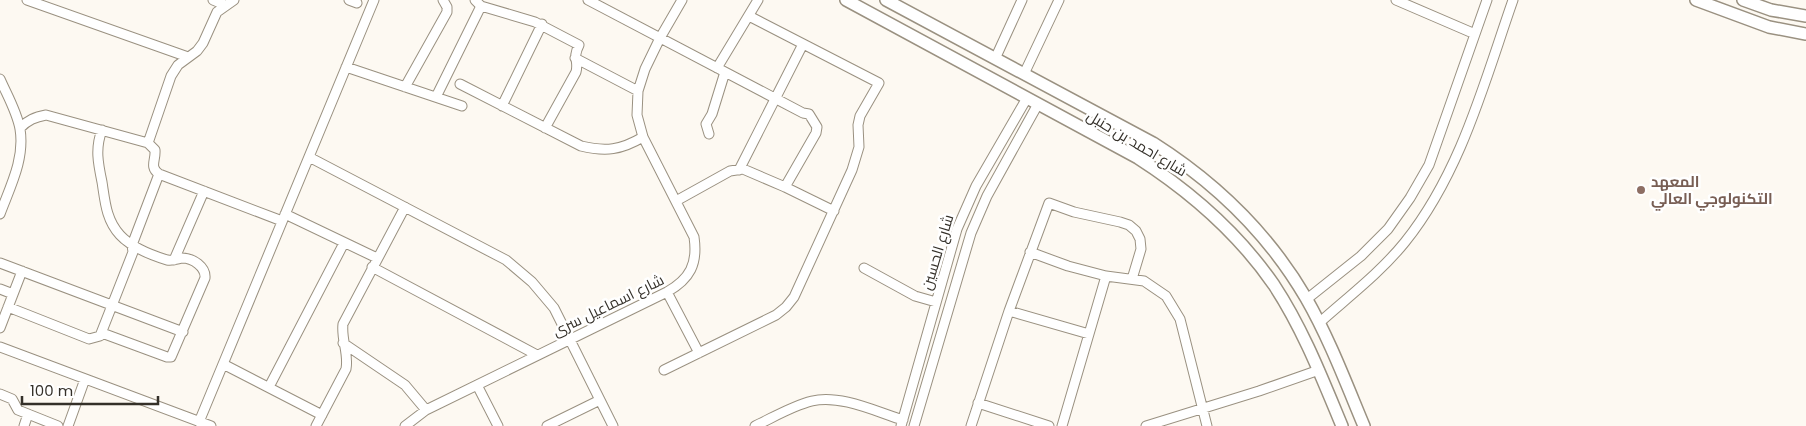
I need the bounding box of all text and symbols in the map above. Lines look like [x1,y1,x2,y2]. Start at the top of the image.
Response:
street label: شارع احمد بن حنبل [1082,105,1191,182]
place label: المعهد التكنولوجي العالي [1651,171,1773,211]
marker: المعهد التكنولوجي العالي [1635,184,1647,196]
street label: شارع الحسين [916,212,959,293]
street label: شارع اسماعيل سرى [549,269,668,342]
scale bar [22,374,159,406]
text: 100 m [30,380,73,401]

